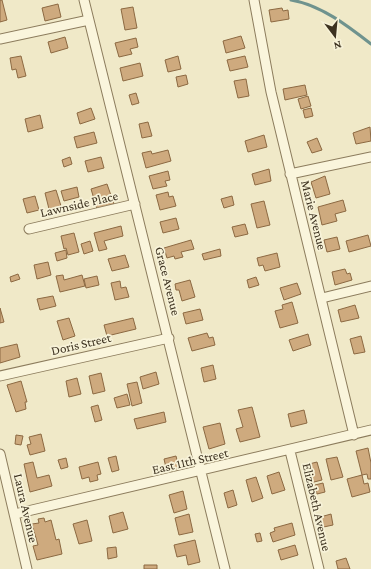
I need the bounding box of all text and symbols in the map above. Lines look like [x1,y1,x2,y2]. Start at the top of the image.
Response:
north arrow [315,16,355,56]
text: N [332,39,343,53]
street label: Marie Avenue [298,179,330,252]
street label: Lawnside Place [39,188,120,220]
street label: Grace Avenue [152,245,184,317]
street label: Doris Street [50,330,113,358]
street label: East 11th Street [150,445,230,477]
street label: Elizabeth Avenue [300,462,334,553]
street label: Laura Avenue [11,472,41,544]

